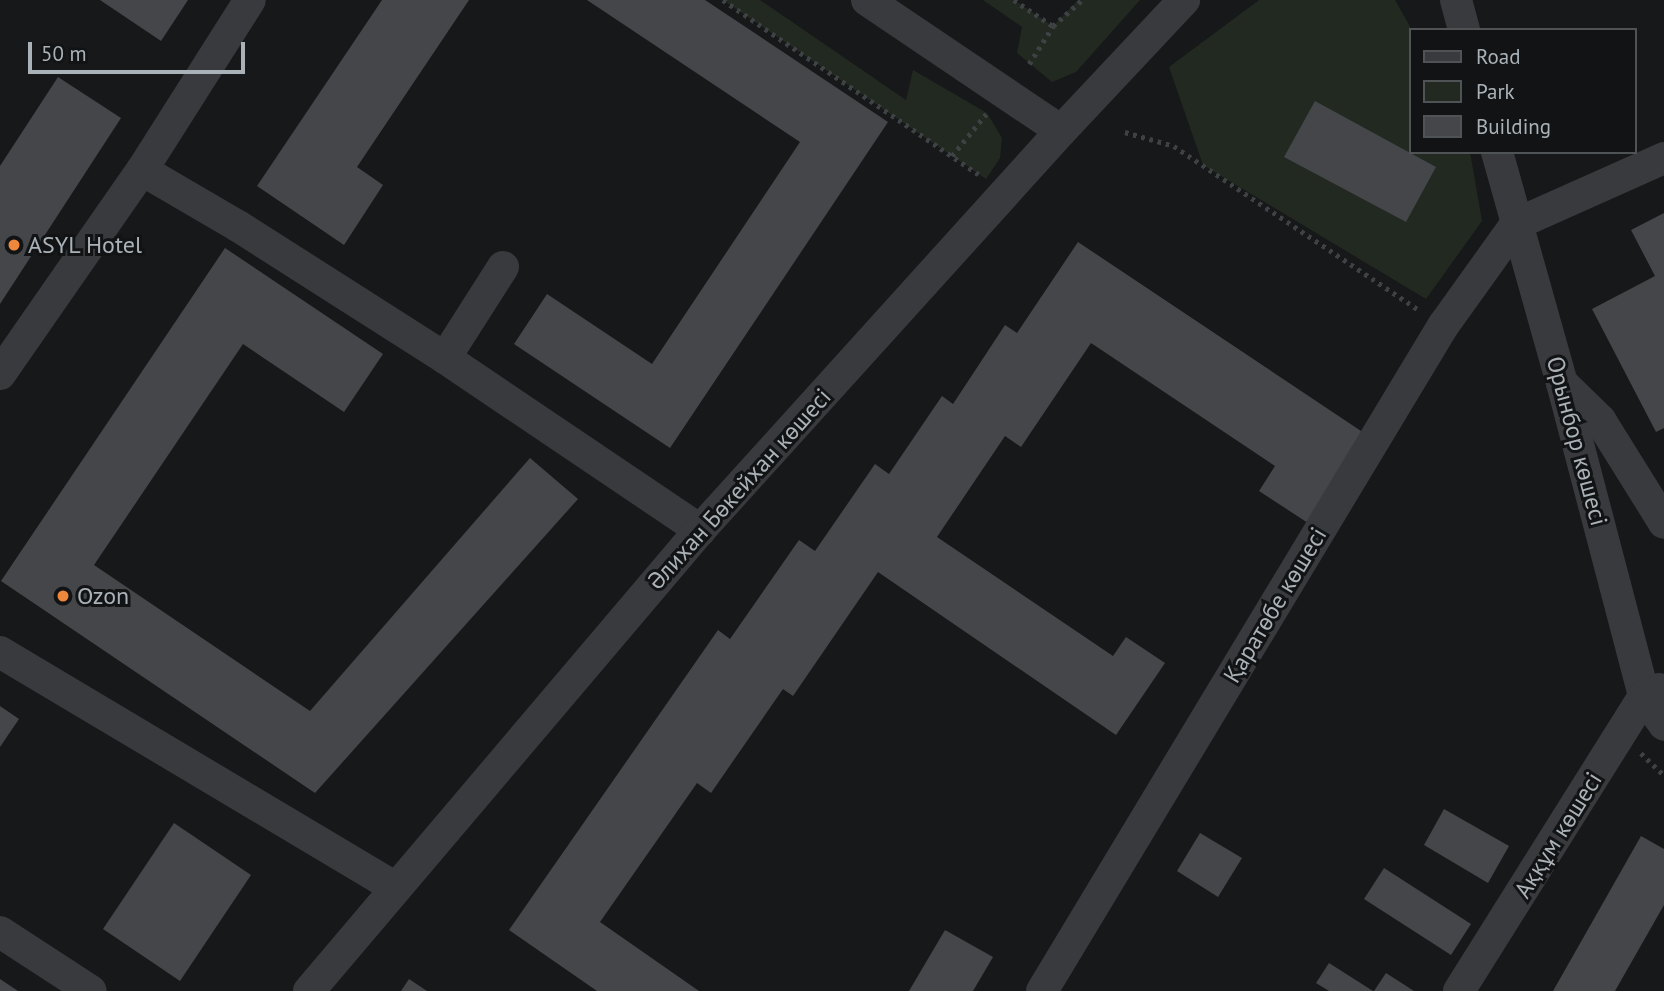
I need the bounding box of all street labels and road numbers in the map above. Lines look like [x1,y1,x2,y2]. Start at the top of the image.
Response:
street label: Орынбор көшесі [1541,353,1613,529]
street label: Әлихан Бөкейхан көшесі [641,383,837,595]
street label: Қаратөбе көшесі [1217,522,1333,688]
street label: Аққұм көшесі [1508,767,1608,903]

